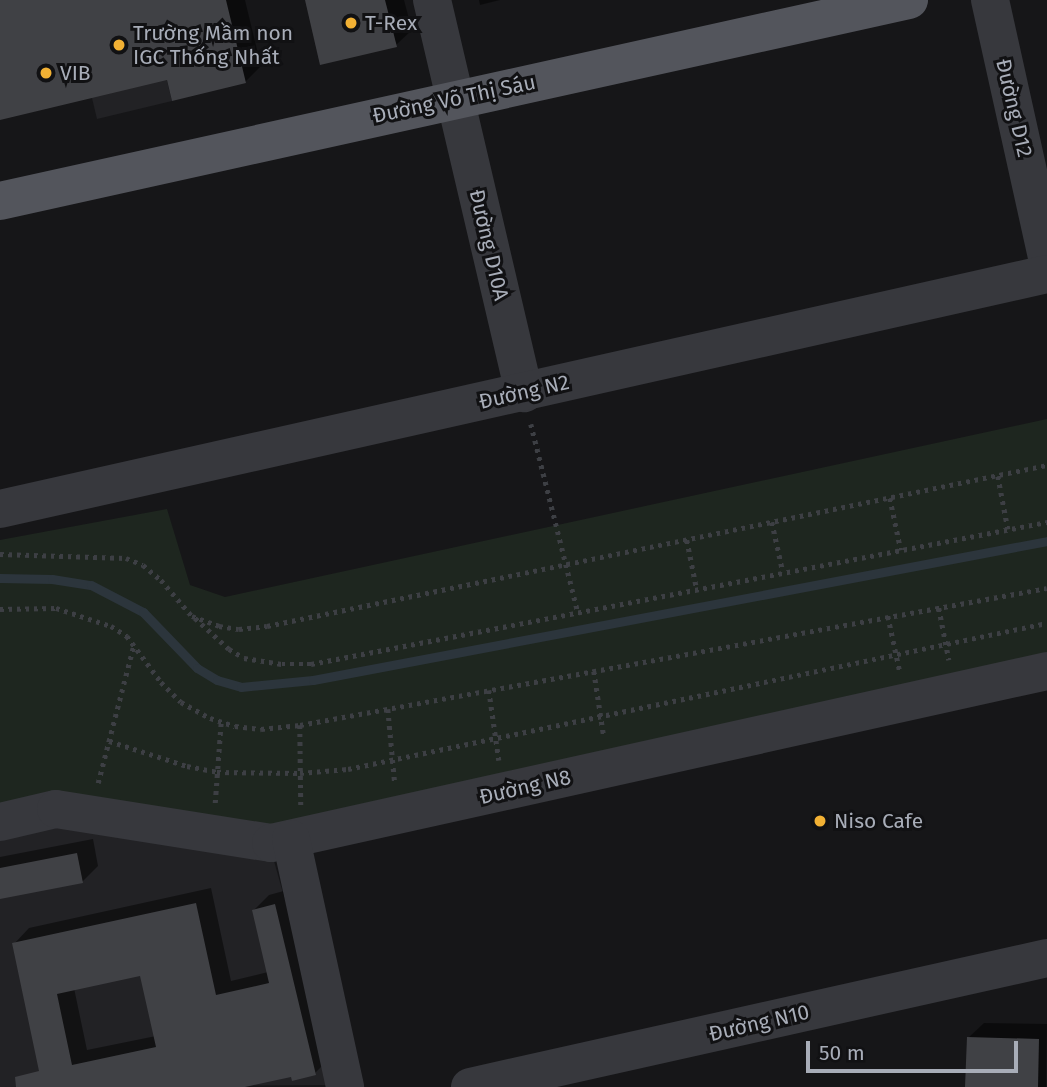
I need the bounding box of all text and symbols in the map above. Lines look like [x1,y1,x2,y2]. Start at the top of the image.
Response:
place label: T-Rex [365,10,417,36]
marker: T-Rex [343,15,359,31]
place label: Trường Mầm non IGC Thống Nhất [133,20,293,70]
marker: Trường Mầm non IGC Thống Nhất [111,37,127,53]
street label: Đường D12 [990,56,1038,160]
place label: VIB [60,60,91,86]
marker: VIB [38,65,54,81]
street label: Đường Võ Thị Sáu [370,69,538,129]
street label: Đường D10A [464,187,514,303]
street label: Đường N2 [476,369,572,415]
street label: Đường N8 [477,764,573,810]
place label: Niso Cafe [834,808,923,834]
marker: Niso Cafe [812,813,828,829]
street label: Đường N10 [706,999,812,1047]
scale bar [809,1028,1021,1072]
text: 50 m [819,1040,865,1066]

